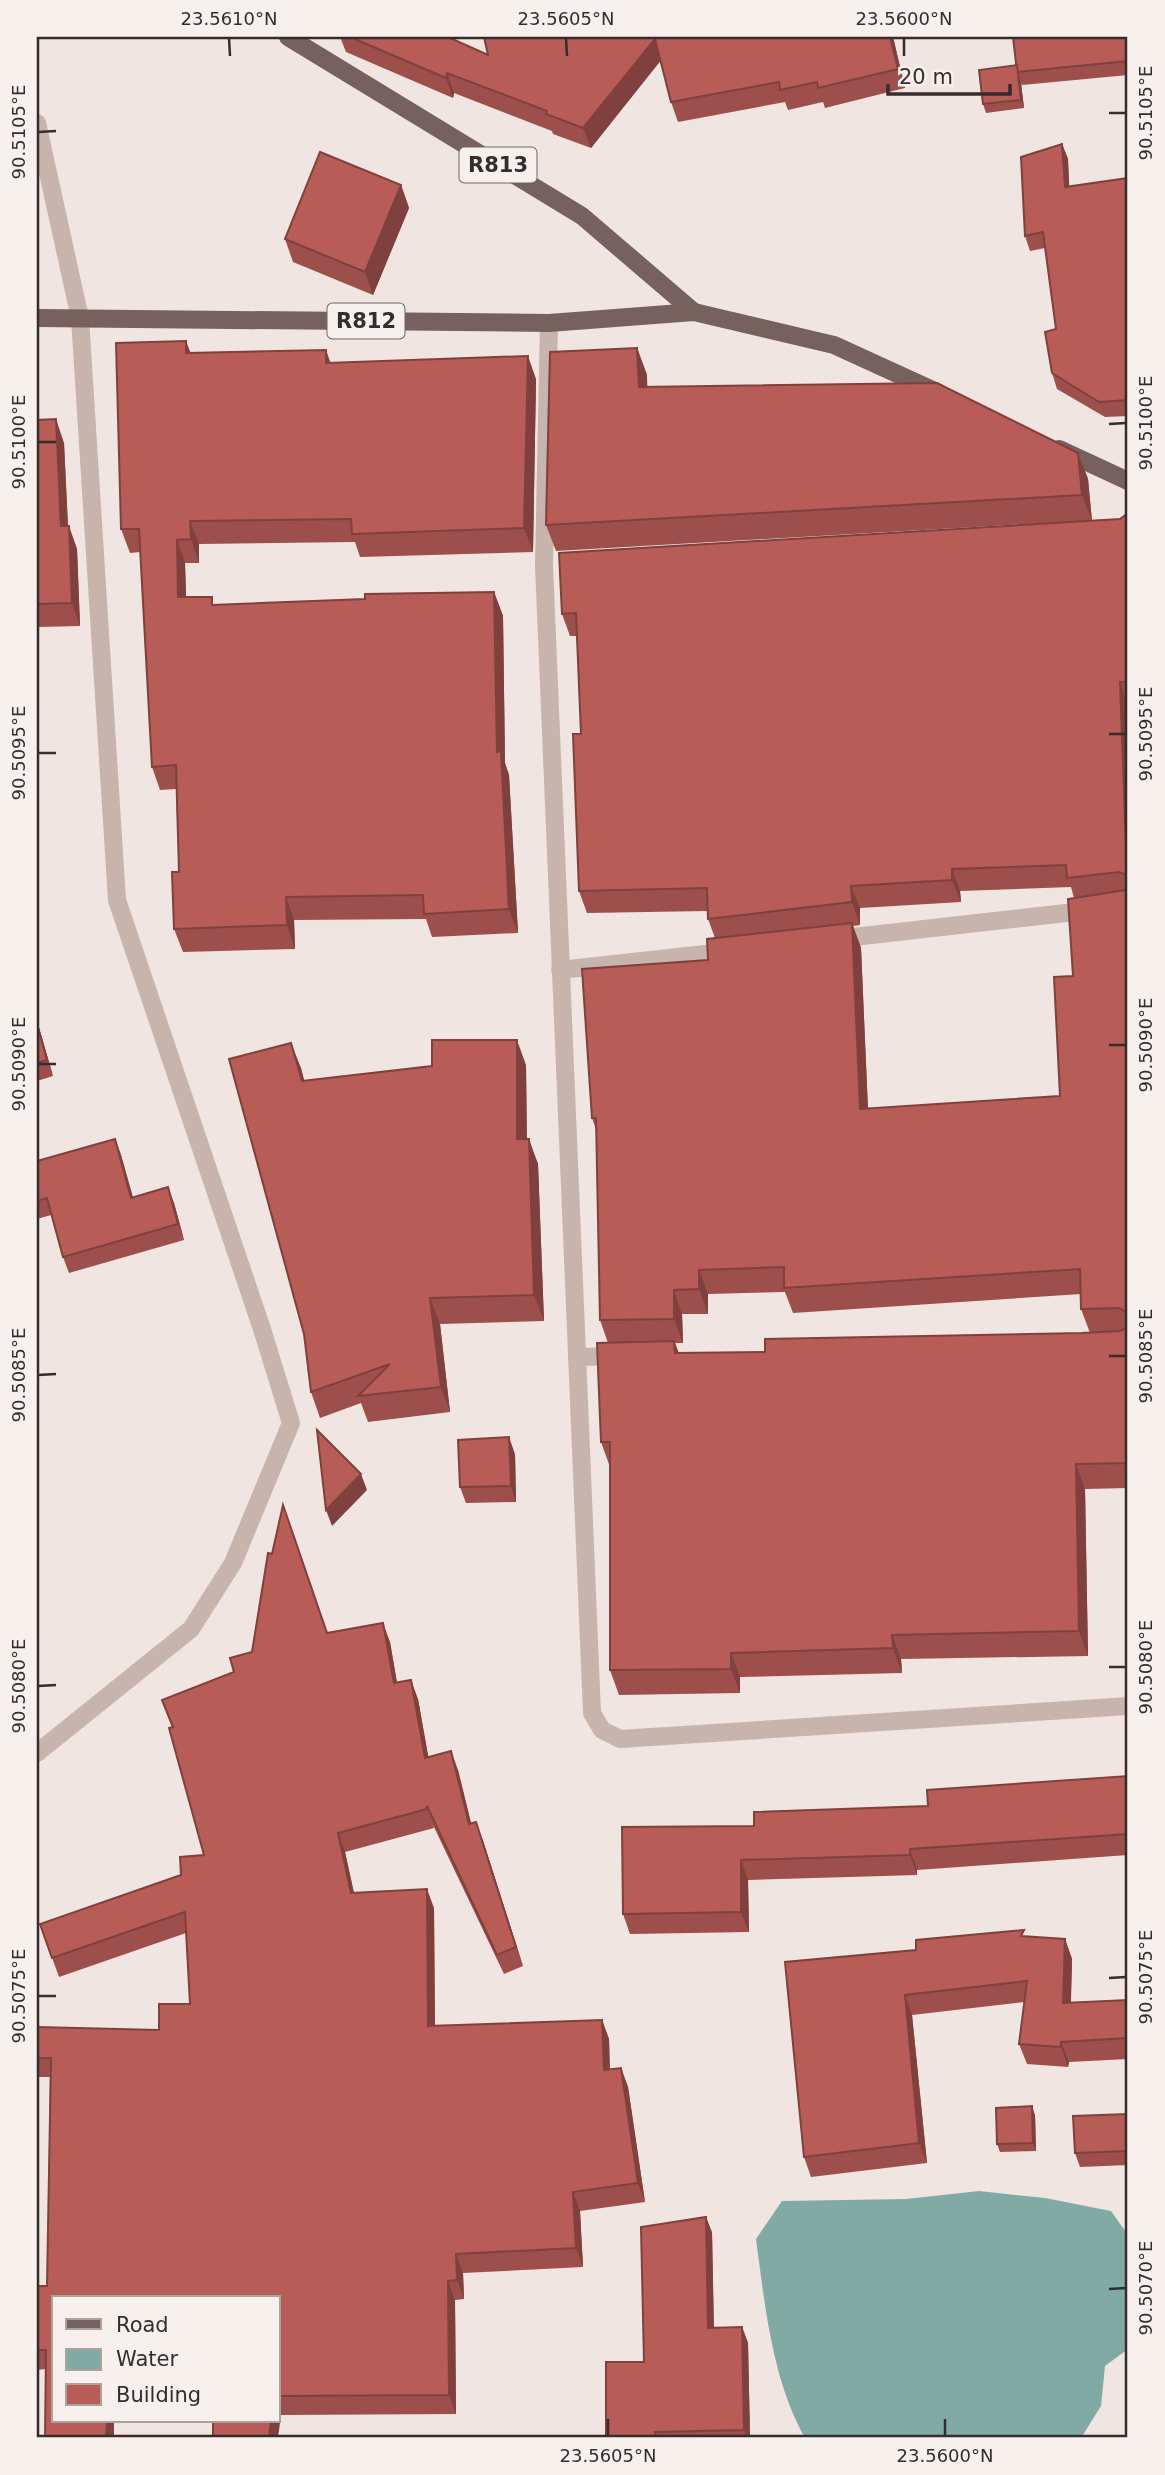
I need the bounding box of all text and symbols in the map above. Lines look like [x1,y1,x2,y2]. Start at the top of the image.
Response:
text: 23.5610°N [181,8,277,29]
text: 23.5605°N [518,8,614,29]
text: 23.5600°N [856,8,952,29]
scale bar [888,52,1011,96]
text: 20 m [899,65,953,89]
text: 90.5105°E [1135,66,1156,160]
text: 90.5105°E [8,85,29,179]
road number: R813 [460,148,536,182]
road number: R812 [328,304,404,338]
text: 90.5100°E [1135,376,1156,470]
text: 90.5100°E [8,395,29,489]
text: 90.5095°E [1135,687,1156,781]
text: 90.5095°E [8,706,29,800]
text: 90.5090°E [1135,998,1156,1092]
text: 90.5090°E [8,1017,29,1111]
text: 90.5085°E [1135,1309,1156,1403]
text: 90.5085°E [8,1328,29,1422]
text: 90.5080°E [1135,1620,1156,1714]
text: 90.5080°E [8,1639,29,1733]
text: 90.5075°E [1135,1930,1156,2024]
text: 90.5075°E [8,1949,29,2043]
text: 90.5070°E [1135,2241,1156,2335]
legend [52,2296,280,2422]
text: Road [116,2313,169,2337]
text: Water [116,2347,178,2371]
text: Building [116,2383,201,2407]
text: 23.5605°N [560,2445,656,2466]
text: 23.5600°N [897,2445,993,2466]

